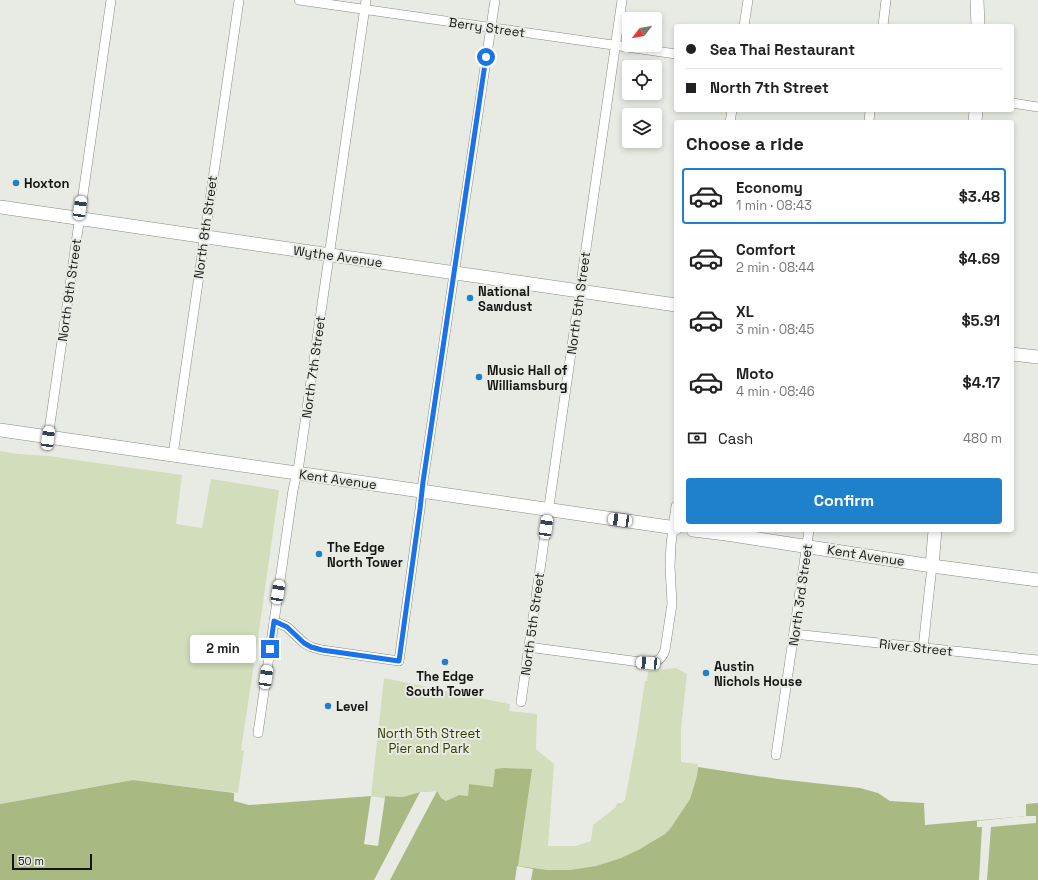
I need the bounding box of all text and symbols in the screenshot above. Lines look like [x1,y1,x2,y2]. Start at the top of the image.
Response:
north arrow [622,12,662,52]
map controls [622,12,662,148]
street label: Berry Street [448,14,526,41]
text: Sea Thai Restaurant [710,40,855,59]
route start [477,48,495,66]
button: locate [622,60,662,100]
text: North 7th Street [710,78,829,97]
button: layers [622,108,662,148]
text: Choose a ride [686,132,804,155]
street label: North 8th Street [190,174,221,280]
place label: Hoxton [24,175,69,192]
marker: Hoxton [11,178,21,188]
icon: car [688,178,724,214]
text: Economy [736,178,803,197]
text: $3.48 [959,187,1000,206]
car [72,195,88,221]
text: 1 min · 08:43 [736,197,812,214]
street label: North 9th Street [54,237,85,343]
icon: car [688,240,724,276]
text: Comfort [736,240,796,259]
street label: Wythe Avenue [292,242,384,271]
text: $4.69 [959,249,1000,268]
street label: North 5th Street [563,251,594,356]
text: 2 min · 08:44 [736,259,815,276]
place label: National Sawdust [478,283,533,315]
marker: National Sawdust [465,293,475,303]
icon: car [688,302,724,338]
text: XL [736,302,754,321]
text: $5.91 [961,311,1000,330]
street label: North 7th Street [298,315,329,419]
text: 3 min · 08:45 [736,321,814,338]
place label: Music Hall of Williamsburg [487,362,568,394]
icon: car [688,364,724,400]
text: Moto [736,364,774,383]
marker: Music Hall of Williamsburg [474,372,484,382]
text: $4.17 [963,373,1000,392]
text: 4 min · 08:46 [736,383,815,400]
car [40,425,56,451]
icon: cash [686,427,708,449]
text: Cash [718,429,753,448]
text: 480 m [963,430,1002,447]
street label: Kent Avenue [298,466,378,493]
button: Confirm [686,478,1002,524]
car [607,512,633,528]
car [538,514,554,540]
place label: The Edge North Tower [327,539,403,571]
street label: Kent Avenue [826,541,906,570]
street label: North 3rd Street [785,543,816,647]
marker: The Edge North Tower [314,549,324,559]
street label: North 5th Street [517,572,548,677]
car [270,579,286,605]
callout: 2 min [190,635,256,663]
street label: River Street [878,635,954,660]
text: 2 min [206,640,240,657]
route end [261,640,279,658]
car [636,656,660,670]
marker: The Edge South Tower [440,657,450,667]
place label: Austin Nichols House [714,658,802,690]
car [258,664,274,690]
place label: The Edge South Tower [406,668,484,700]
marker: Austin Nichols House [701,668,711,678]
place label: Level [336,698,368,715]
marker: Level [323,701,333,711]
park label: North 5th Street Pier and Park [377,725,481,757]
scale bar [12,852,92,871]
text: 50 m [18,854,44,868]

